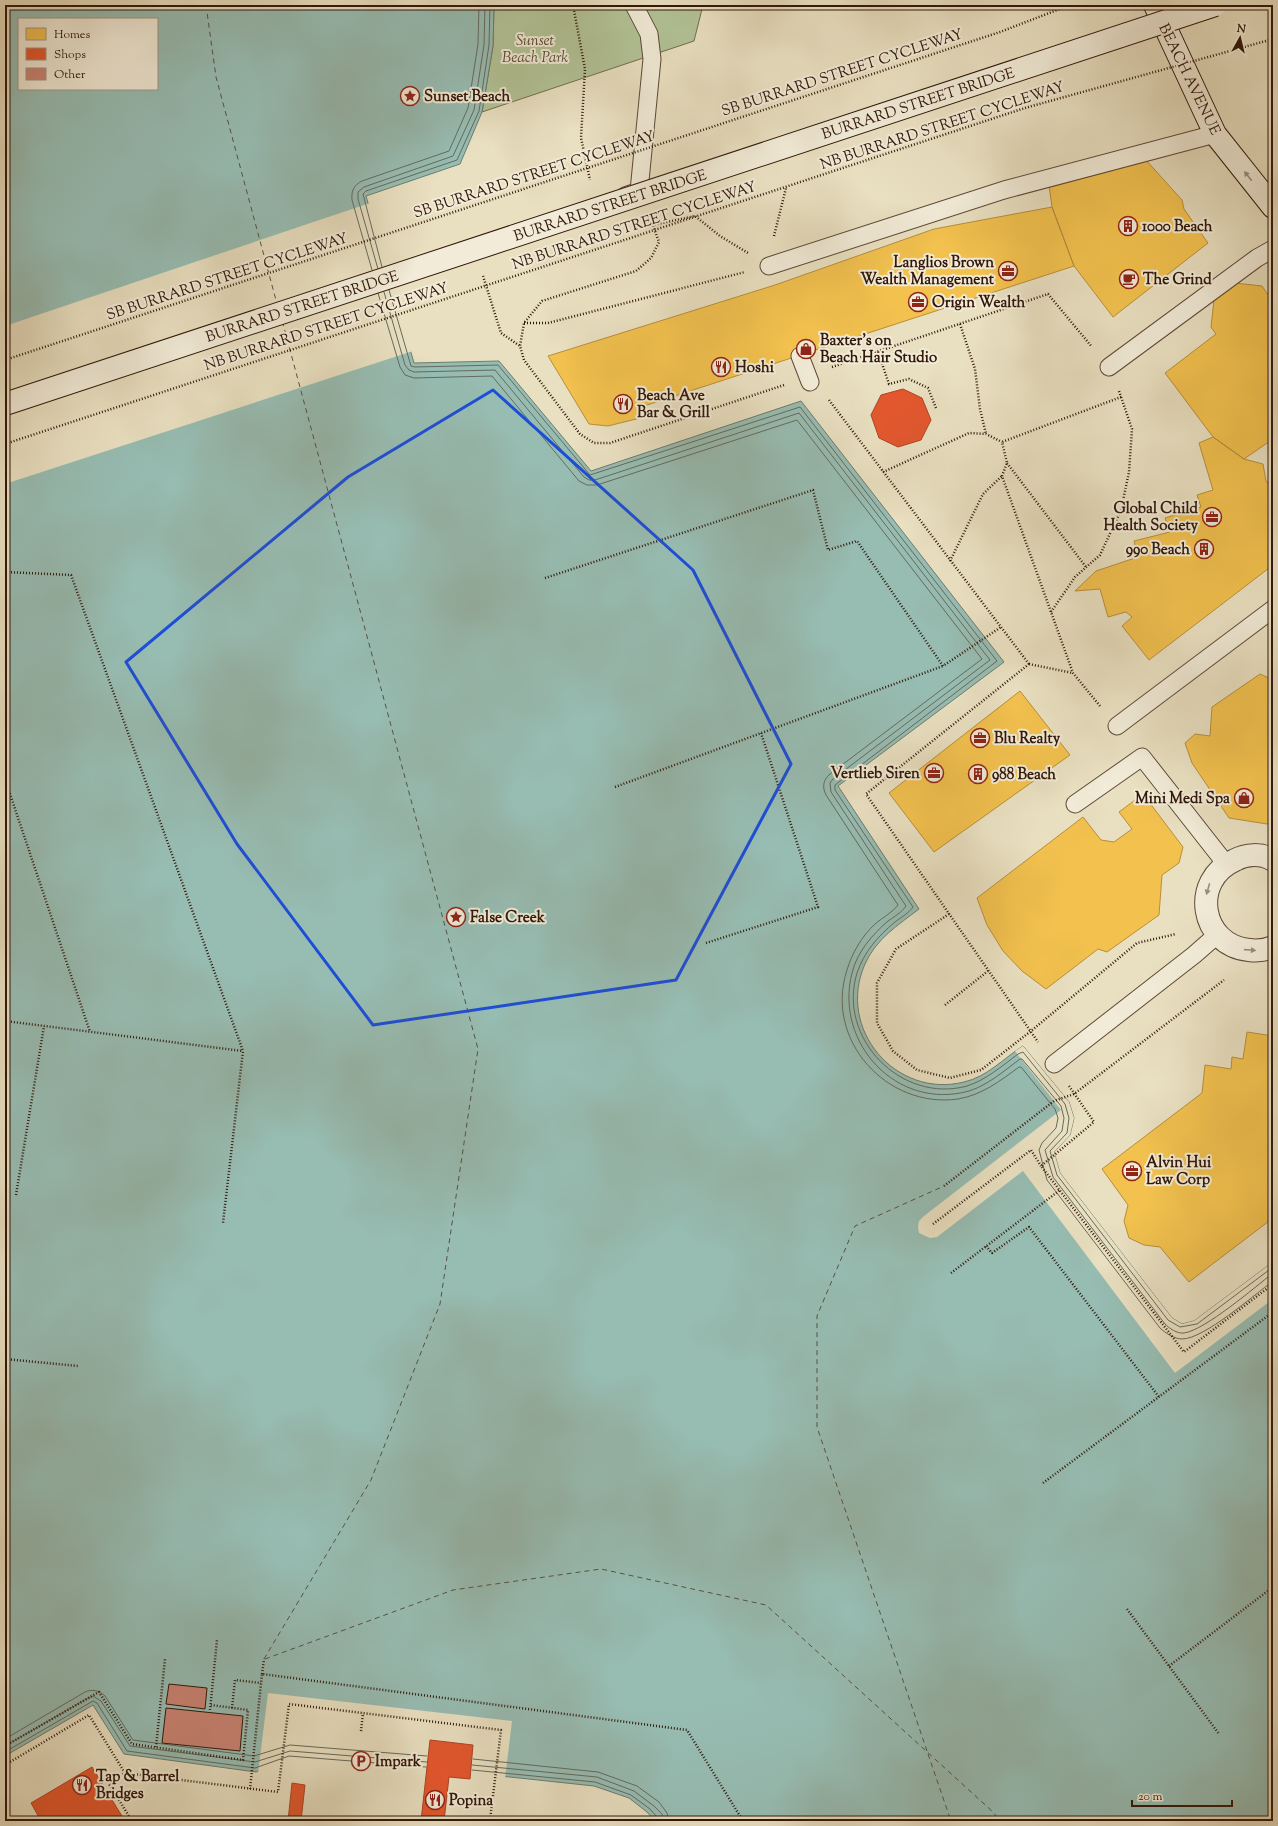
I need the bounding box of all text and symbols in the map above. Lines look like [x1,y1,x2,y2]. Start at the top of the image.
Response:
legend [18,18,158,90]
north arrow [1220,18,1260,58]
street label: BEACH AVENUE [1153,20,1225,139]
text: N [1235,20,1247,38]
street label: SB BURRARD STREET CYCLEWAY [719,24,966,122]
text: Homes [54,26,90,44]
park label: Sunset Beach Park [502,31,568,69]
text: Shops [54,46,86,64]
street label: BURRARD STREET BRIDGE [819,63,1018,146]
text: Other [54,66,86,84]
street label: NB BURRARD STREET CYCLEWAY [818,77,1068,176]
place icon: Sunset Beach [399,85,421,107]
place label: Sunset Beach [424,87,510,108]
street label: SB BURRARD STREET CYCLEWAY [411,126,658,224]
street label: BURRARD STREET BRIDGE [511,165,710,248]
one-way arrow [1244,171,1253,182]
street label: NB BURRARD STREET CYCLEWAY [510,177,760,276]
building icon: 1000 Beach [1117,215,1139,237]
place label: 1000 Beach [1142,217,1213,238]
street label: SB BURRARD STREET CYCLEWAY [104,228,351,326]
place label: Langlios Brown Wealth Management [860,253,995,291]
office icon: Langlios Brown Wealth Management [997,260,1019,282]
street label: BURRARD STREET BRIDGE [203,266,402,349]
cafe icon: The Grind [1118,268,1140,290]
place label: The Grind [1143,270,1212,291]
street label: NB BURRARD STREET CYCLEWAY [202,278,452,377]
office icon: Origin Wealth [907,291,929,313]
place label: Origin Wealth [932,293,1026,314]
place label: Baxter's on Beach Hair Studio [820,331,937,369]
shop icon: Baxter's on Beach Hair Studio [795,338,817,360]
restaurant icon: Hoshi [710,356,732,378]
place label: Hoshi [735,358,775,379]
place label: Beach Ave Bar & Grill [637,386,711,424]
restaurant icon: Beach Ave Bar & Grill [612,393,634,415]
place label: Global Child Health Society [1103,499,1199,537]
office icon: Global Child Health Society [1201,506,1223,528]
building icon: 990 Beach [1193,538,1215,560]
place label: 990 Beach [1126,540,1190,561]
office icon: Blu Realty [969,727,991,749]
place label: Blu Realty [994,729,1061,750]
office icon: Vertlieb Siren [923,762,945,784]
building icon: 988 Beach [967,763,989,785]
place label: Vertlieb Siren [830,764,920,785]
place label: 988 Beach [992,765,1056,786]
shop icon: Mini Medi Spa [1233,787,1255,809]
place label: Mini Medi Spa [1135,789,1230,810]
one-way arrow [1205,883,1211,895]
place icon: False Creek [445,906,467,928]
place label: False Creek [470,908,546,929]
one-way arrow [1244,947,1257,953]
place label: Alvin Hui Law Corp [1146,1153,1212,1191]
office icon: Alvin Hui Law Corp [1121,1160,1143,1182]
parking icon: Impark [350,1750,372,1772]
place label: Impark [375,1752,422,1773]
place label: Tap & Barrel Bridges [96,1767,180,1805]
restaurant icon: Tap & Barrel Bridges [71,1774,93,1796]
scale bar [1132,1782,1232,1808]
text: 20 m [1138,1788,1163,1806]
restaurant icon: Popina [424,1789,446,1811]
place label: Popina [449,1791,493,1812]

